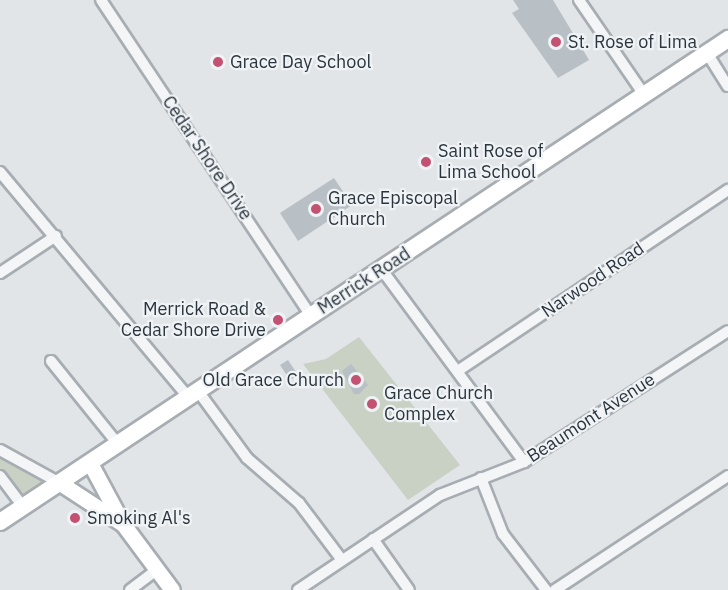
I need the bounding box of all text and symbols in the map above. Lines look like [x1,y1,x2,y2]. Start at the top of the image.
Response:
place label: St. Rose of Lima [568,31,697,53]
marker: St. Rose of Lima [549,35,563,49]
place label: Grace Day School [230,51,371,73]
marker: Grace Day School [211,55,225,69]
street label: Cedar Shore Drive [157,92,257,224]
place label: Saint Rose of Lima School [438,141,543,184]
marker: Saint Rose of Lima School [419,155,433,169]
place label: Grace Episcopal Church [328,188,458,230]
marker: Grace Episcopal Church [309,202,323,216]
street label: Narwood Road [538,238,648,322]
street label: Merrick Road [314,243,414,319]
place label: Merrick Road & Cedar Shore Drive [121,299,266,342]
marker: Merrick Road & Cedar Shore Drive [271,313,285,327]
place label: Old Grace Church [203,369,344,391]
street label: Beaumont Avenue [523,369,659,467]
marker: Old Grace Church [349,373,363,387]
place label: Grace Church Complex [384,383,493,426]
marker: Grace Church Complex [365,397,379,411]
place label: Smoking Al's [87,507,191,529]
marker: Smoking Al's [68,511,82,525]

